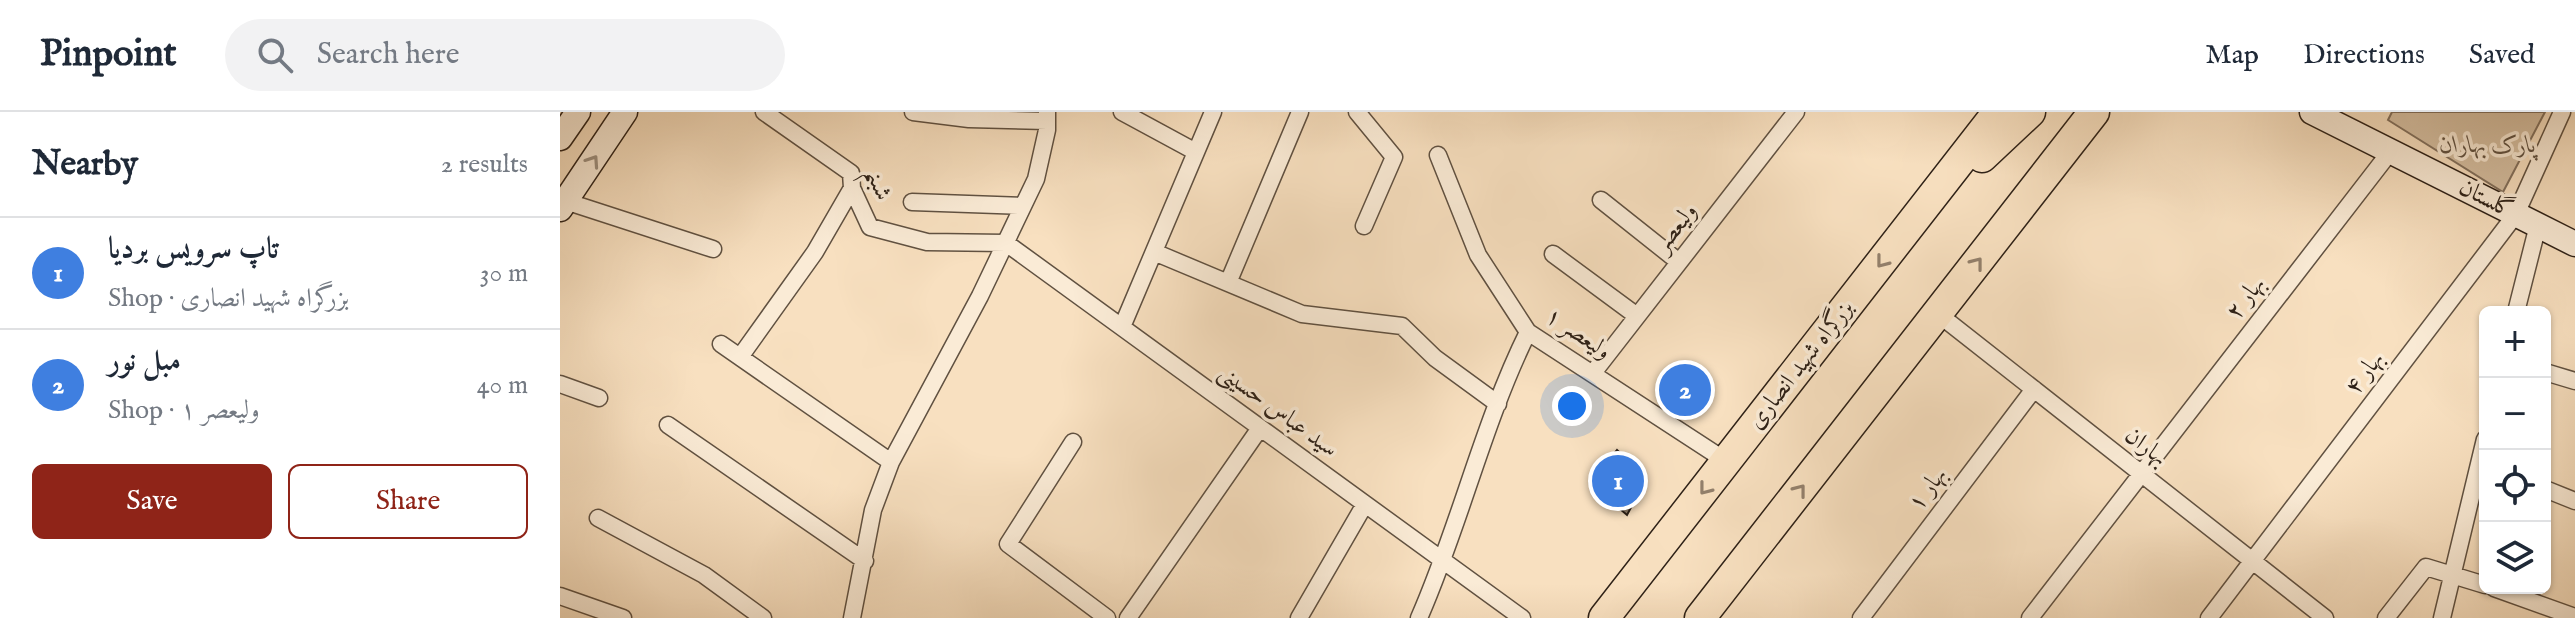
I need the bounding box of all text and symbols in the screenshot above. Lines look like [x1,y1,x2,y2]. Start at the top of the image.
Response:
search box [225,19,785,91]
text: Pinpoint [40,31,177,79]
icon: search [253,33,297,77]
text: Search here [317,36,460,74]
text: Map [2205,38,2259,73]
text: Directions [2303,38,2425,73]
text: Saved [2469,38,2535,73]
park label: پارک بهاران [2440,130,2539,161]
text: Nearby [32,143,138,186]
text: 2 results [441,148,528,181]
one-way arrow [583,155,598,169]
street label: شبنم [851,163,899,208]
street label: گلستان [2453,171,2519,226]
street label: ولیعصر [1645,197,1705,261]
text: تاپ سرویس بردیا [108,231,279,269]
one-way arrow [1877,253,1891,268]
text: 1 [53,257,63,290]
text: 30 m [480,257,528,290]
one-way arrow [1967,257,1981,272]
street label: بهار ۲ [2219,270,2273,326]
text: Shop · بزرگراه شهید انصاری [108,282,349,315]
street label: بزرگراه شهید انصاری [1739,293,1861,436]
street label: ولیعصر ۱ [1539,301,1617,367]
map controls [2479,306,2551,594]
button: + [2479,306,2551,378]
text: مبل نور [108,343,181,381]
street label: بهار ۴ [2338,345,2392,401]
street label: سید عباس حسینی [1212,357,1344,465]
pin: 2 [1659,360,1711,420]
text: 2 [52,369,64,402]
text: 40 m [477,369,528,402]
button: − [2479,378,2551,450]
your location [1552,386,1592,426]
text: Shop · ولیعصر ۱ [108,394,260,427]
street label: بهاران [2118,420,2174,474]
button: locate [2479,450,2551,522]
pin: 1 [1592,451,1644,511]
street label: بهار ۱ [1901,461,1955,517]
button: Save [32,464,272,539]
button: Share [288,464,528,539]
one-way arrow [1700,480,1714,495]
one-way arrow [1790,484,1804,499]
button: layers [2479,522,2551,594]

